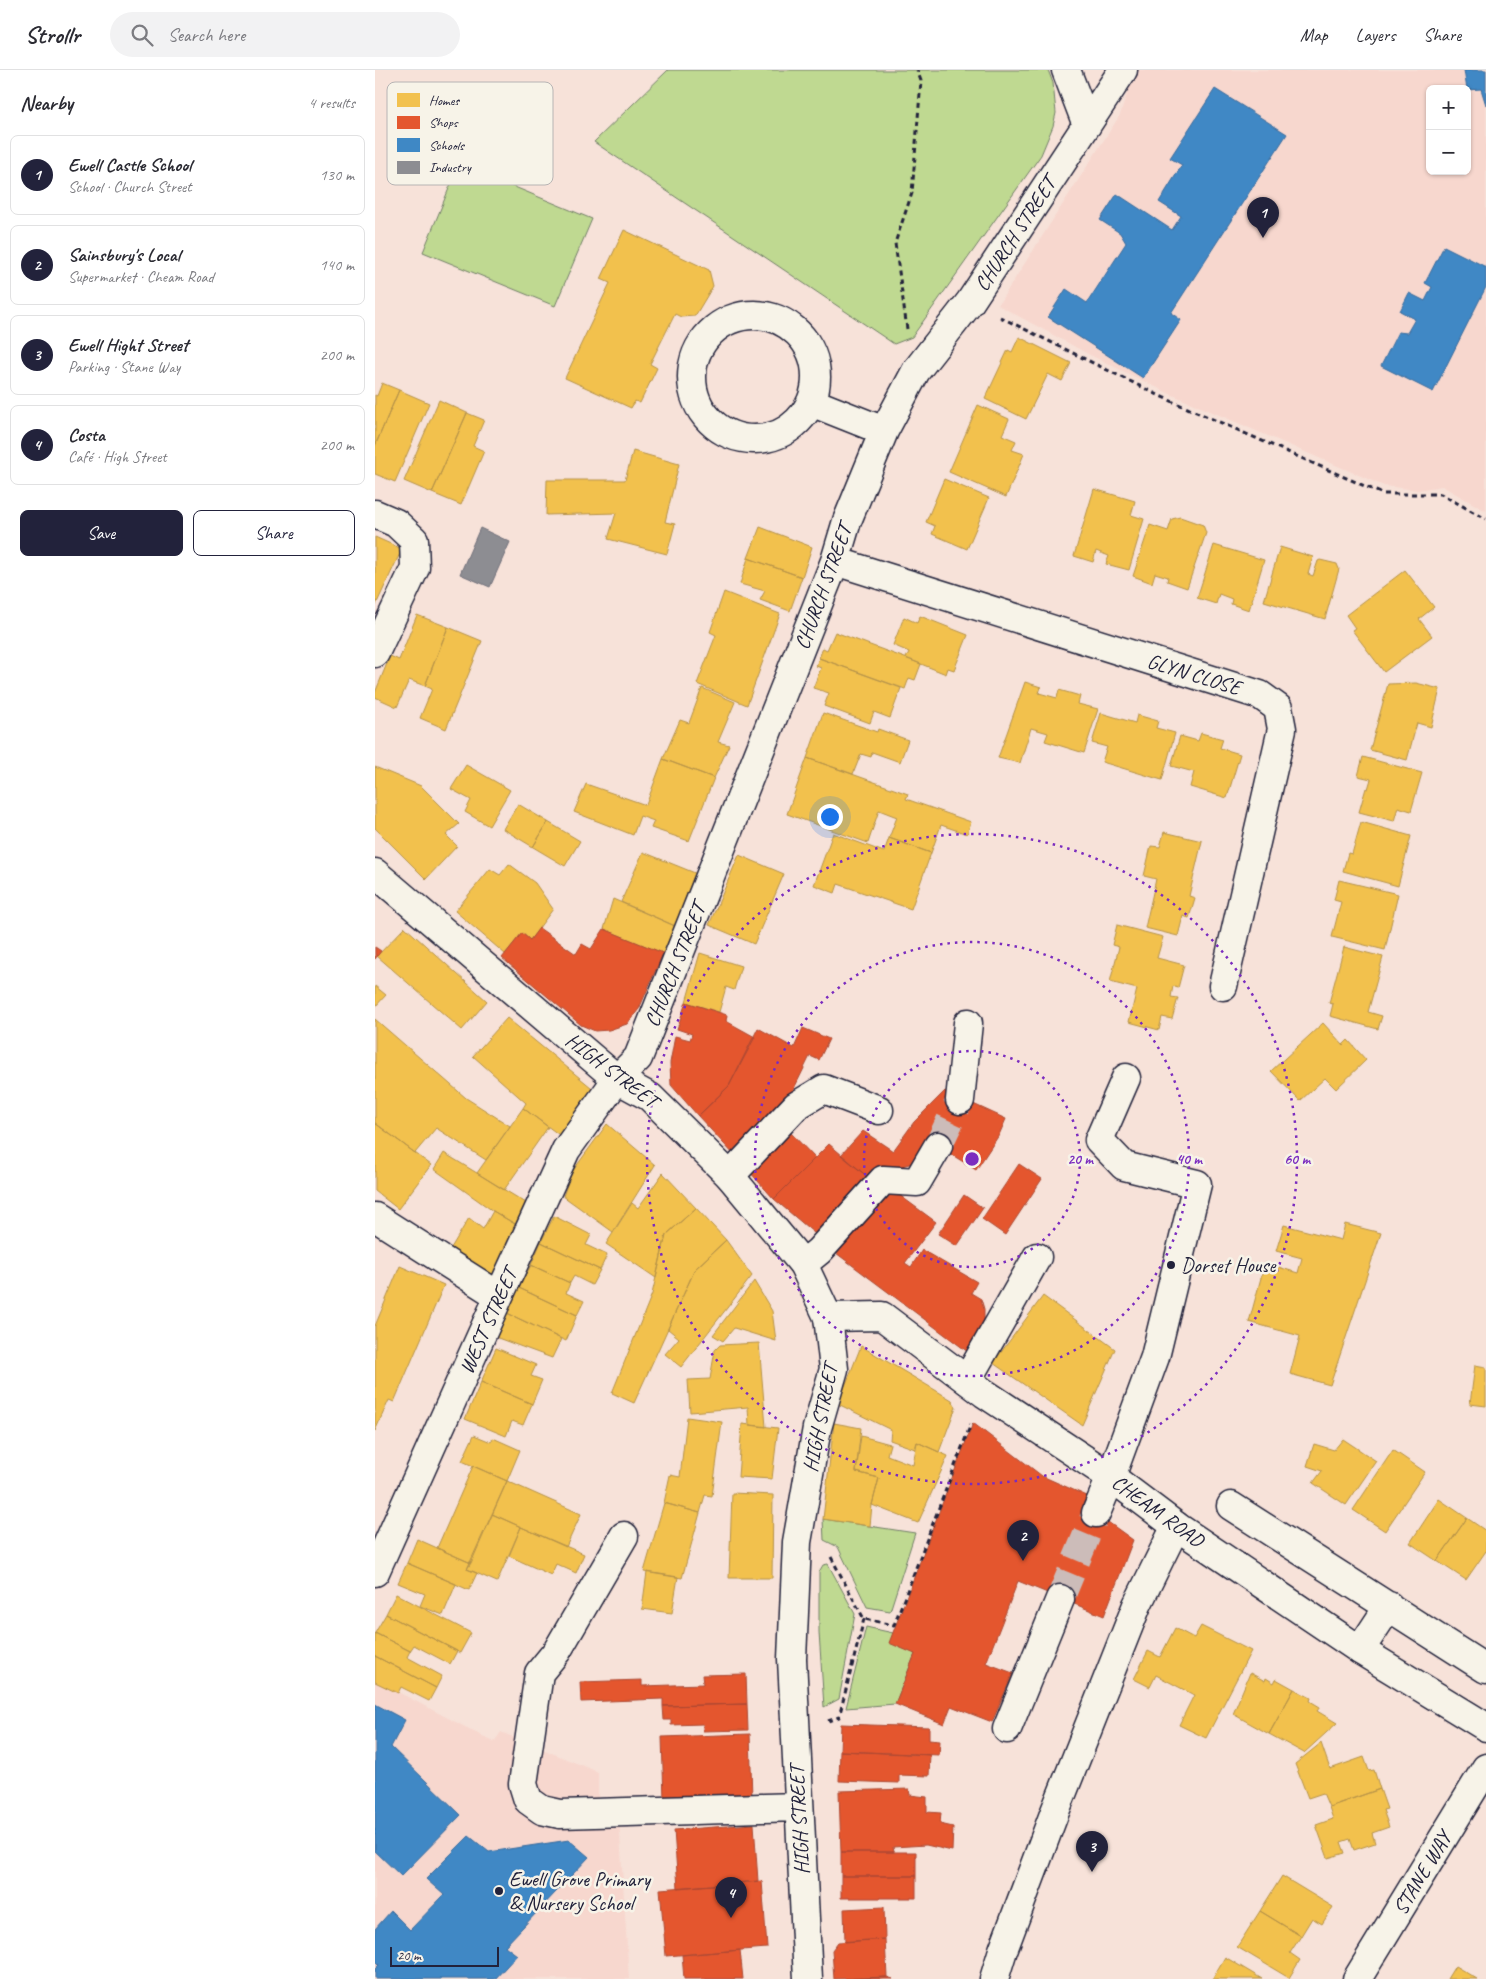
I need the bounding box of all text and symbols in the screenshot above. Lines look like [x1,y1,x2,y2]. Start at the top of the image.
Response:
search box [110,12,460,57]
text: Strollr [25,20,80,50]
icon: search [128,21,156,49]
text: Search here [168,23,245,47]
text: Map [1300,24,1328,46]
text: Layers [1356,24,1395,46]
text: Share [1423,24,1461,46]
legend [387,82,553,185]
map controls [1426,85,1471,175]
button: + [1426,85,1471,130]
text: Nearby [20,90,73,116]
text: Homes [429,92,460,109]
text: 4 results [308,93,355,113]
text: Shops [429,114,459,131]
button: − [1426,130,1471,175]
text: Schools [429,137,465,154]
text: Ewell Castle School [68,153,191,177]
text: Industry [429,159,472,176]
text: 1 [33,165,41,185]
text: 130 m [320,165,354,185]
street label: CHURCH STREET [969,168,1064,296]
text: School · Church Street [68,177,192,197]
pin: 1 [1247,197,1279,238]
text: Sainsbury's Local [68,243,180,267]
text: 2 [33,255,41,275]
text: 140 m [320,255,354,275]
text: Supermarket · Cheam Road [68,267,214,287]
text: Ewell Hight Street [68,333,188,357]
text: 3 [33,345,41,365]
text: 200 m [320,345,354,365]
text: Parking · Stane Way [68,357,180,377]
text: Costa [68,423,105,447]
text: 4 [33,435,41,455]
text: 200 m [320,435,354,455]
text: Café · High Street [68,447,167,467]
button: Save [20,510,183,556]
button: Share [193,510,355,556]
street label: CHURCH STREET [788,516,859,653]
street label: GLYN CLOSE [1144,648,1246,701]
your location [817,804,843,830]
street label: CHURCH STREET [638,895,714,1030]
street label: HIGH STREET [561,1027,667,1116]
centre of rings [963,1150,981,1168]
text: 20 m [1067,1150,1094,1169]
text: 40 m [1176,1150,1203,1169]
text: 60 m [1284,1150,1311,1169]
place label: Dorset House [1181,1252,1277,1278]
marker: Dorset House [1165,1259,1177,1271]
street label: WEST STREET [453,1260,525,1378]
street label: HIGH STREET [797,1358,844,1474]
street label: CHEAM ROAD [1107,1469,1211,1554]
pin: 2 [1007,1520,1039,1561]
street label: HIGH STREET [783,1760,815,1875]
street label: STANE WAY [1387,1824,1459,1919]
pin: 3 [1076,1831,1108,1872]
place label: Ewell Grove Primary & Nursery School [509,1866,652,1916]
pin: 4 [715,1877,747,1918]
marker: Ewell Grove Primary & Nursery School [493,1885,505,1897]
scale bar [390,1944,499,1967]
text: 20 m [397,1947,421,1964]

